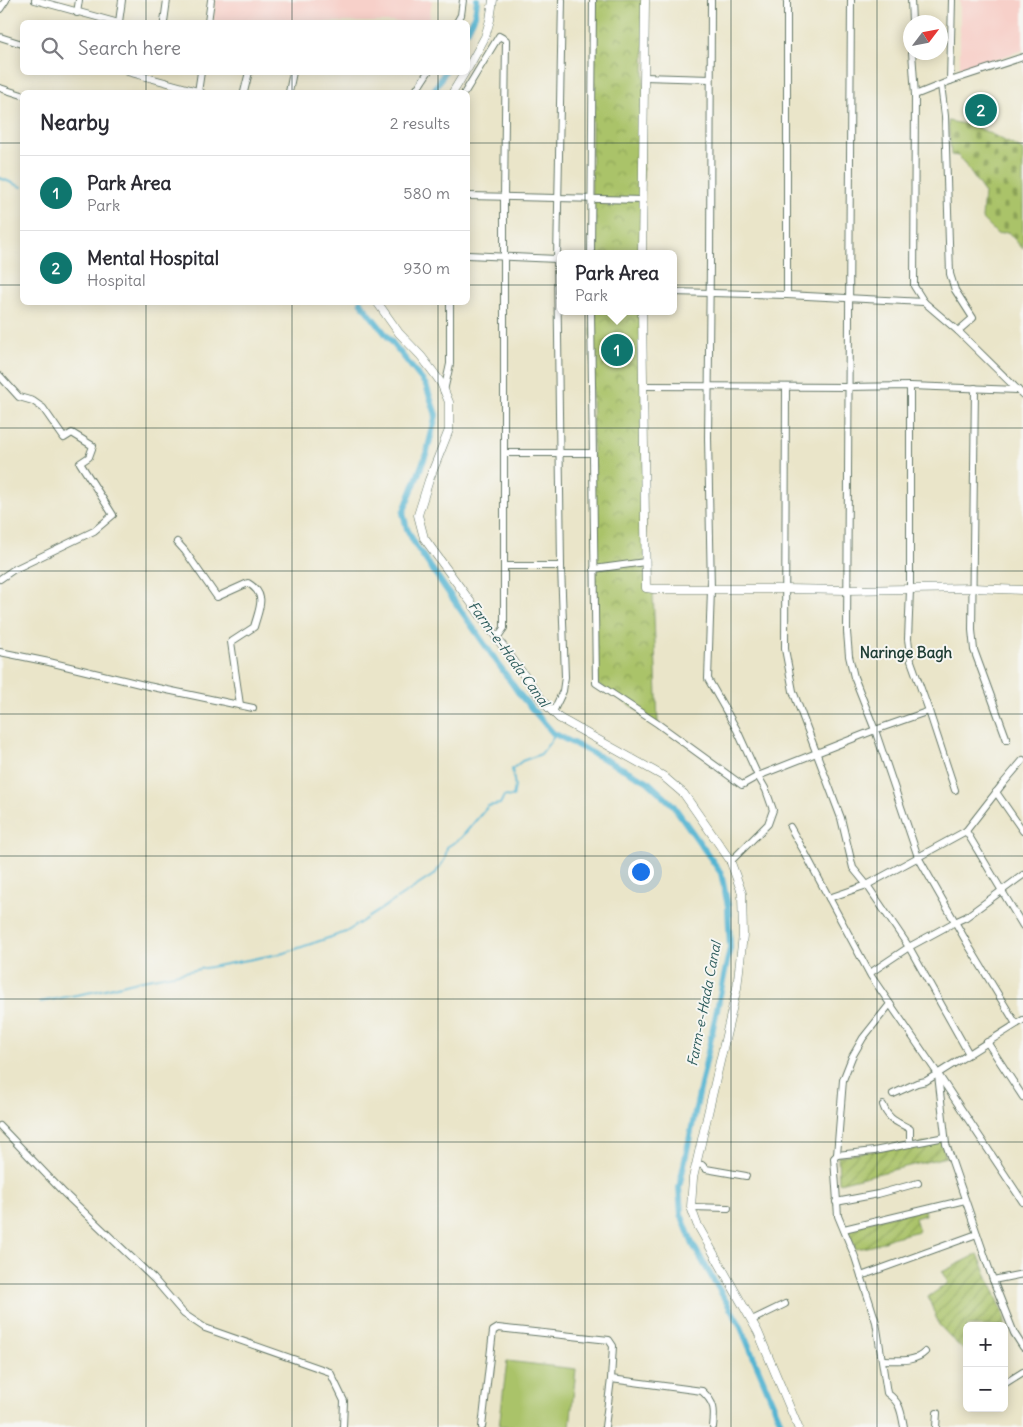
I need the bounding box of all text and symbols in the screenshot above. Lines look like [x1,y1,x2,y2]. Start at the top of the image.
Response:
north arrow [903,15,948,60]
search box [20,20,470,75]
icon: search [38,34,66,62]
text: Search here [78,36,181,60]
pin: 2 [965,91,997,129]
text: Nearby [40,109,110,136]
text: 2 results [390,113,450,133]
text: Park Area [87,171,171,195]
text: 1 [53,183,59,203]
text: 580 m [403,183,450,203]
text: Park [87,195,120,215]
text: Mental Hospital [87,246,219,270]
popup [557,250,677,315]
text: 2 [52,258,60,278]
text: 930 m [403,258,450,278]
text: Park Area [575,261,659,285]
text: Hospital [87,270,146,290]
text: Park [575,285,608,305]
pin: 1 [601,331,633,369]
water label: Farm-e-Hada Canal [465,598,555,712]
district label: Naringe Bagh [860,643,953,663]
your location [628,859,654,885]
water label: Farm-e-Hada Canal [683,938,725,1068]
map controls [963,1322,1008,1412]
button: + [963,1322,1008,1367]
button: − [963,1367,1008,1412]

